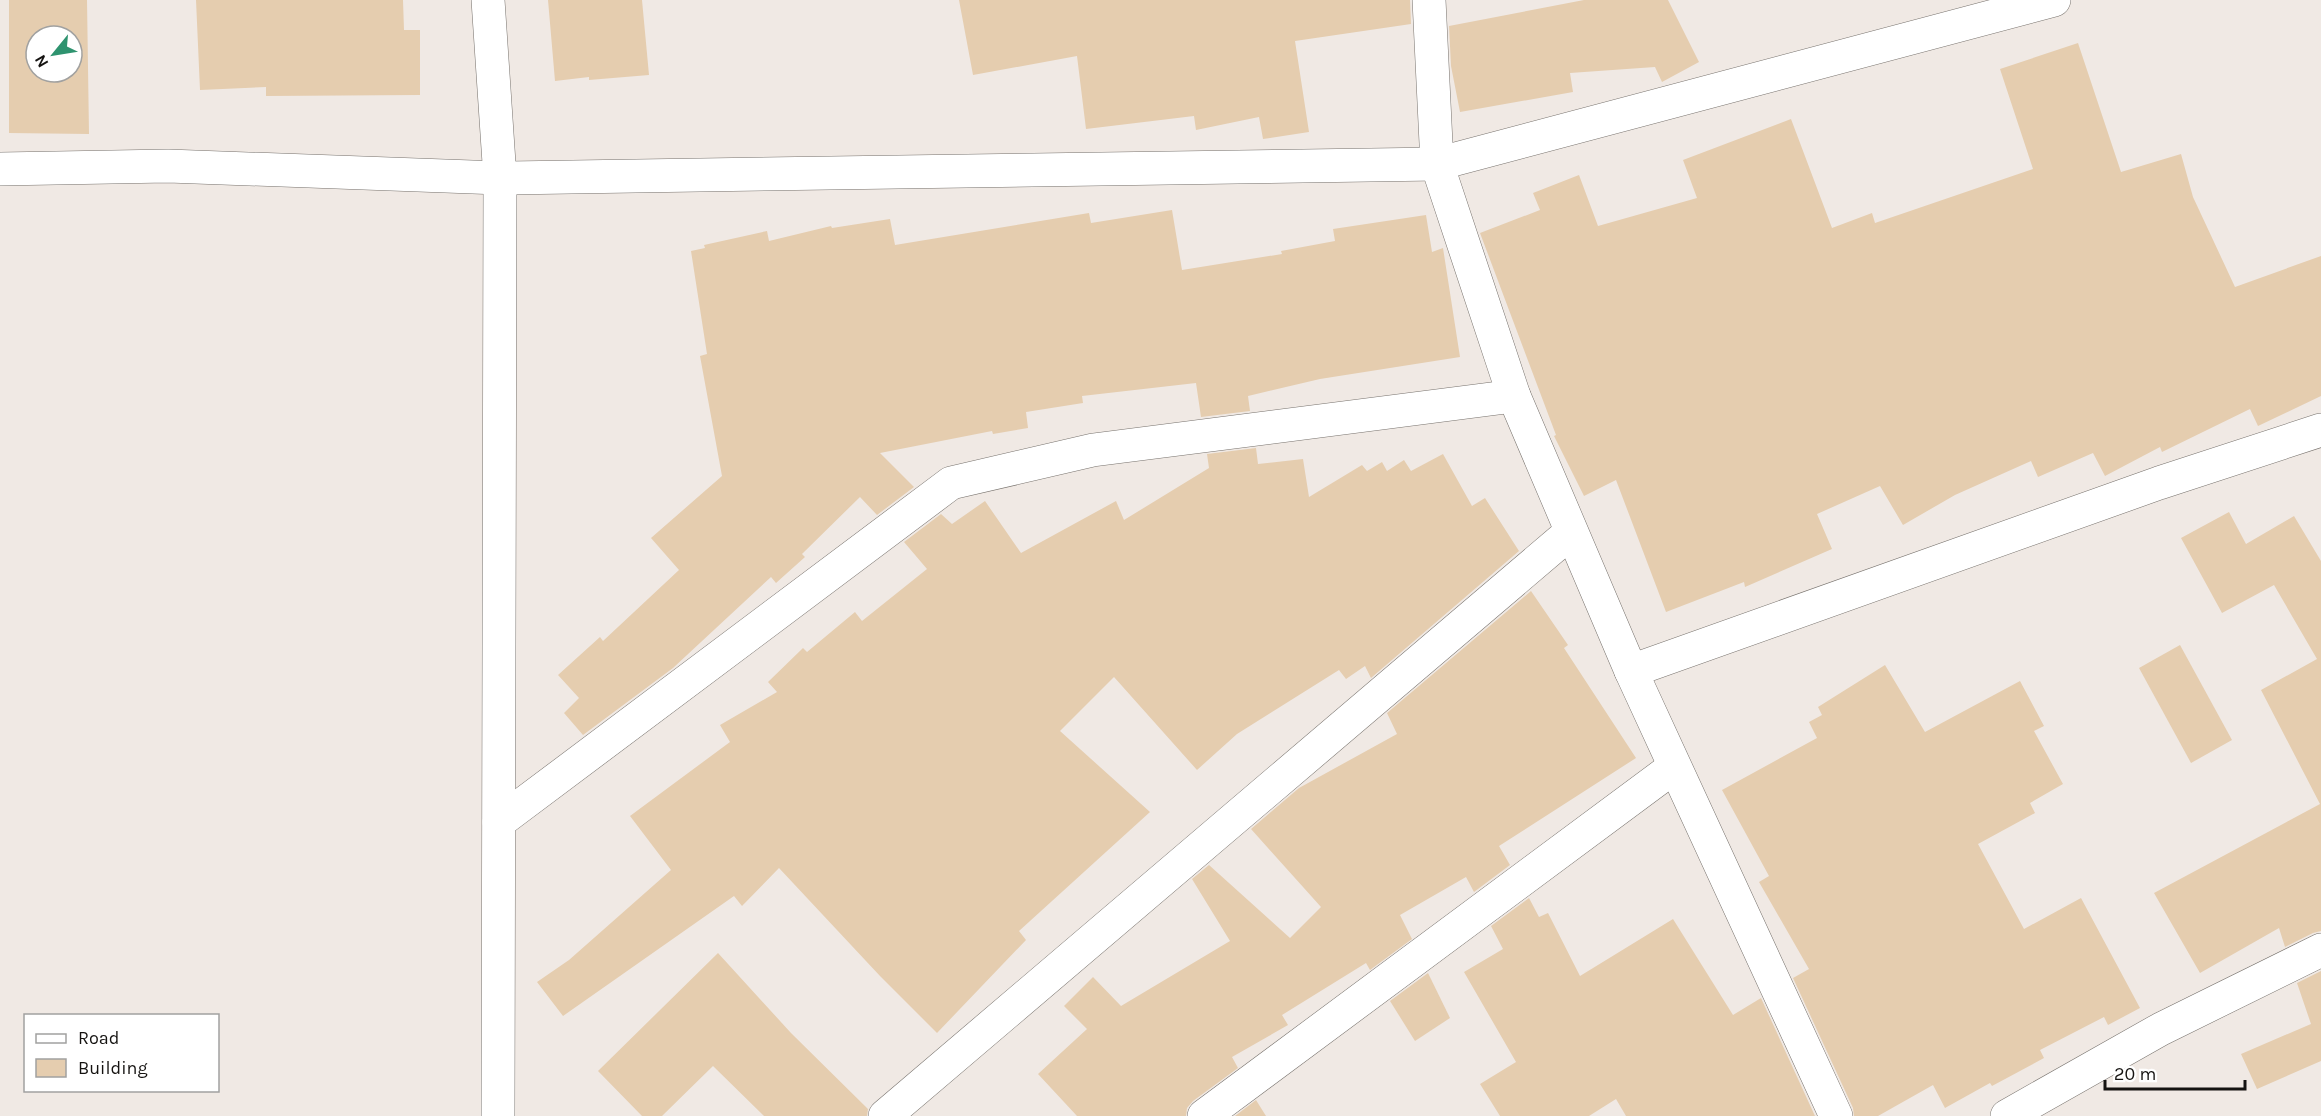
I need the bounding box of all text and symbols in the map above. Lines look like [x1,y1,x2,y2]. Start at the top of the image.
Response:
north arrow [24,24,84,84]
text: N [30,52,53,71]
legend [24,1014,219,1092]
text: Road [78,1027,119,1049]
scale bar [2105,1053,2244,1091]
text: Building [78,1057,148,1079]
text: 20 m [2114,1063,2156,1085]

